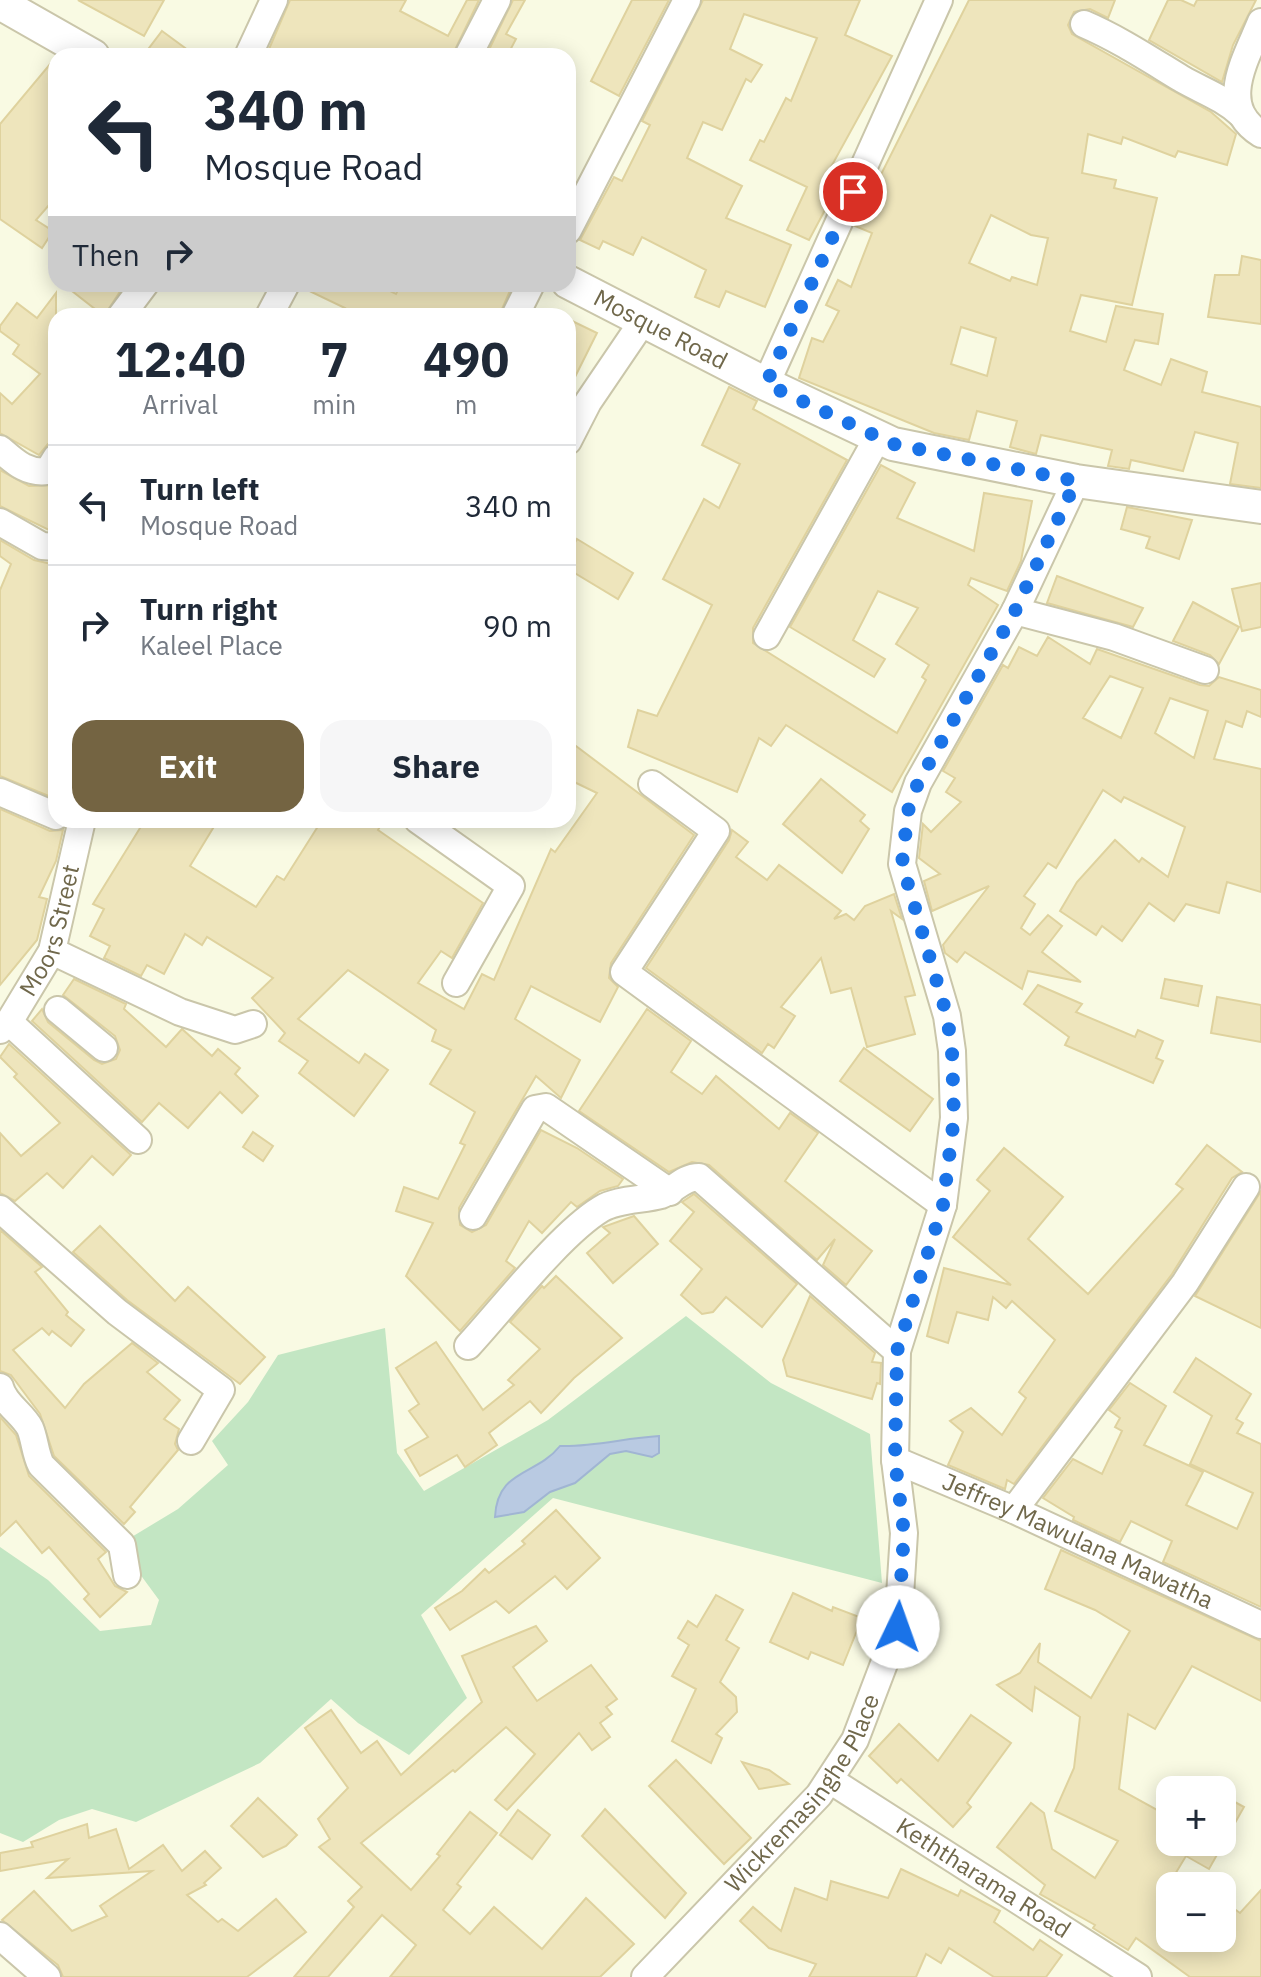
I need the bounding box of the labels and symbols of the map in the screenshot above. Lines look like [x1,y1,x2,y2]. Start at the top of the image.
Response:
pin [819,158,887,226]
street label: Mosque Road [589,281,733,376]
street label: Moors Street [11,861,86,1002]
street label: Jeffrey Mawulana Mawatha [938,1465,1219,1616]
position arrow [856,1585,940,1669]
street label: Wickremasinghe Place [717,1689,886,1899]
street label: Keththarama Road [891,1810,1077,1945]

